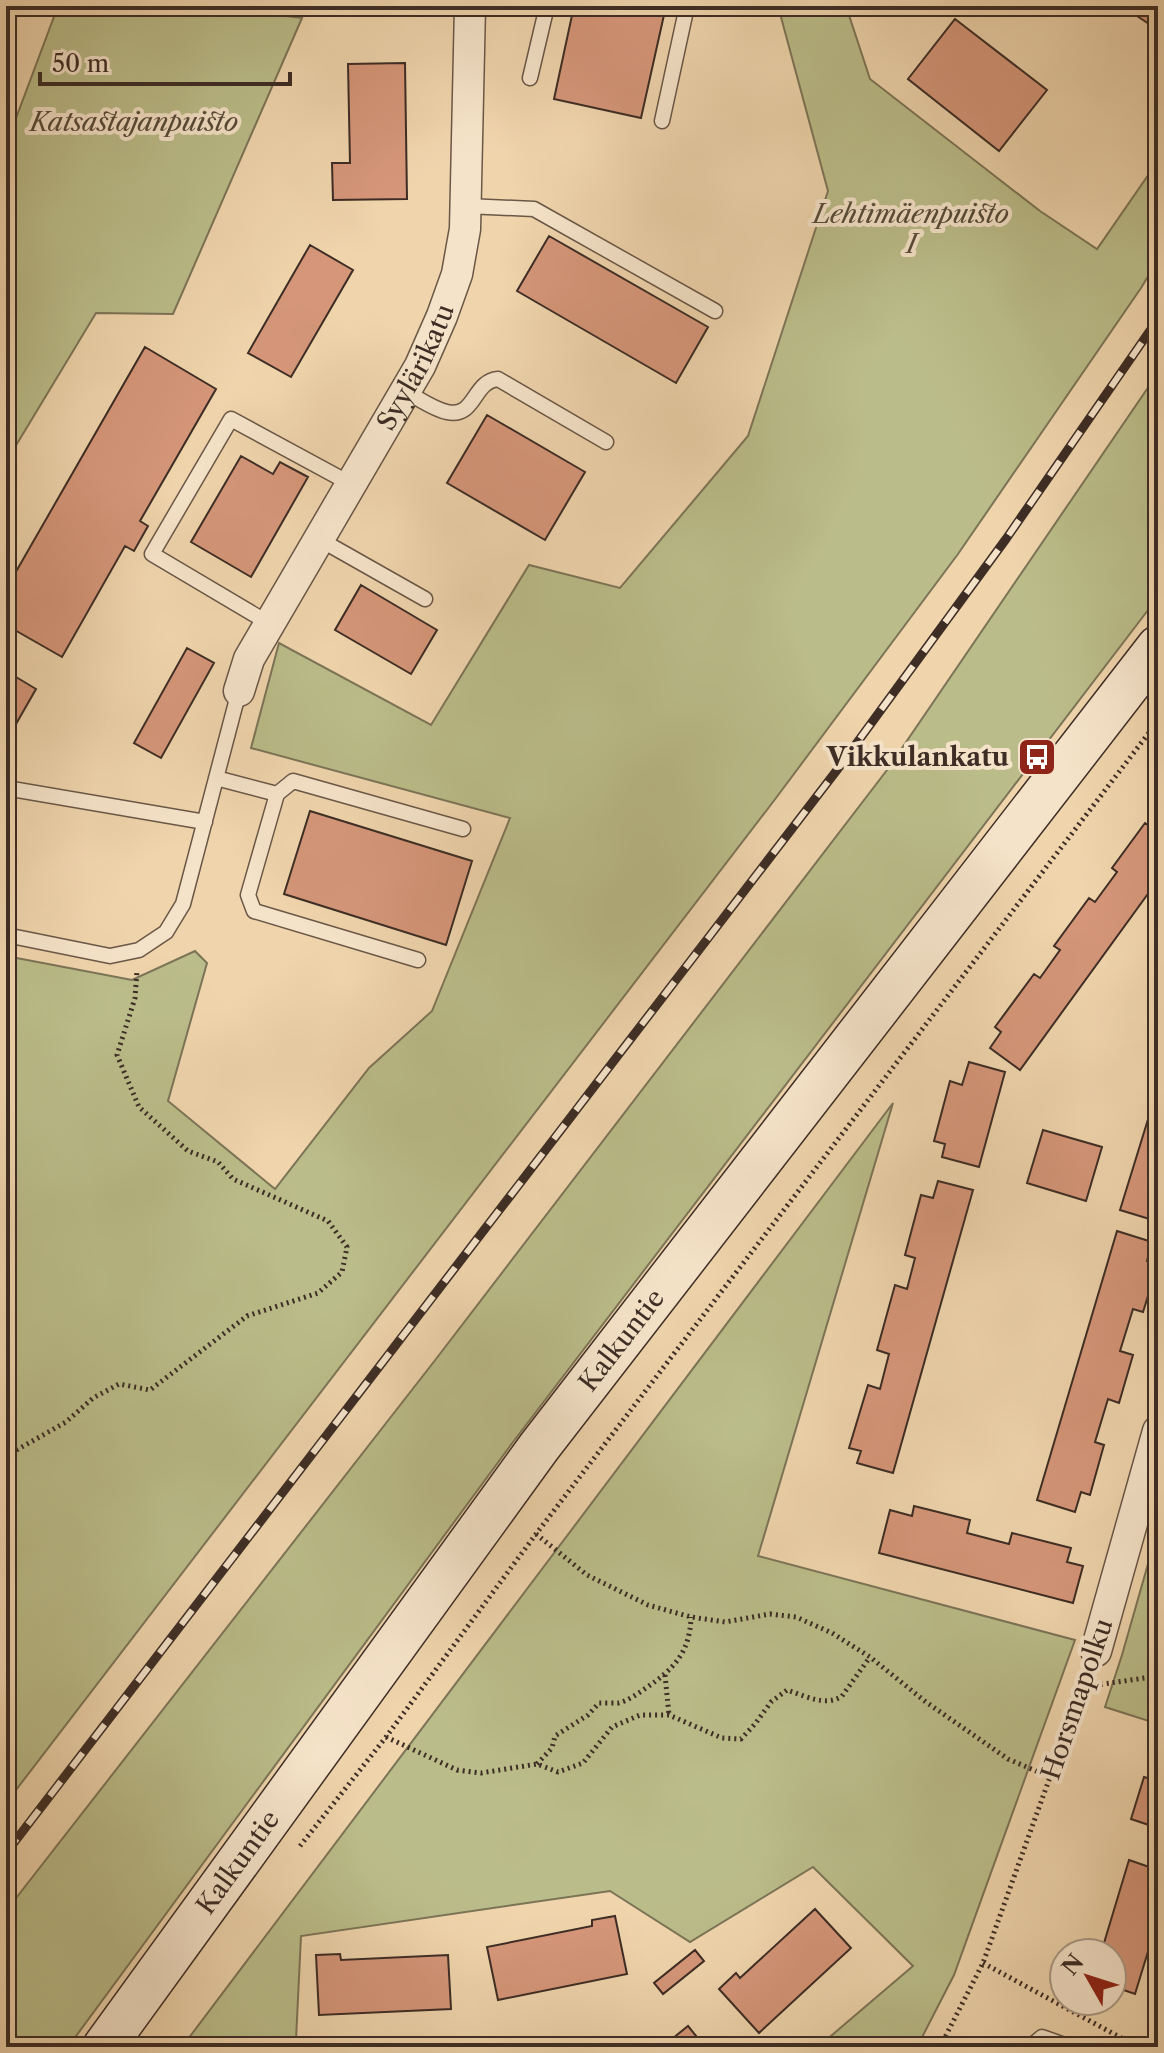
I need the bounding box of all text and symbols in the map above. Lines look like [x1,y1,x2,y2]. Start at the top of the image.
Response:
scale bar [40,36,290,86]
text: 50 m [52,49,109,78]
park label: Katsastajanpuisto [28,106,238,138]
park label: Lehtimäenpuisto I [811,198,1009,260]
street label: Syylärikatu [370,300,461,436]
bus stop icon: Vikkulankatu [1016,736,1058,778]
place label: Vikkulankatu [826,741,1009,773]
street label: Kalkuntie [572,1283,671,1398]
street label: Horsmapolku [1034,1614,1120,1784]
street label: Kalkuntie [189,1804,286,1921]
north arrow [1048,1937,1128,2017]
text: N [1056,1949,1089,1981]

